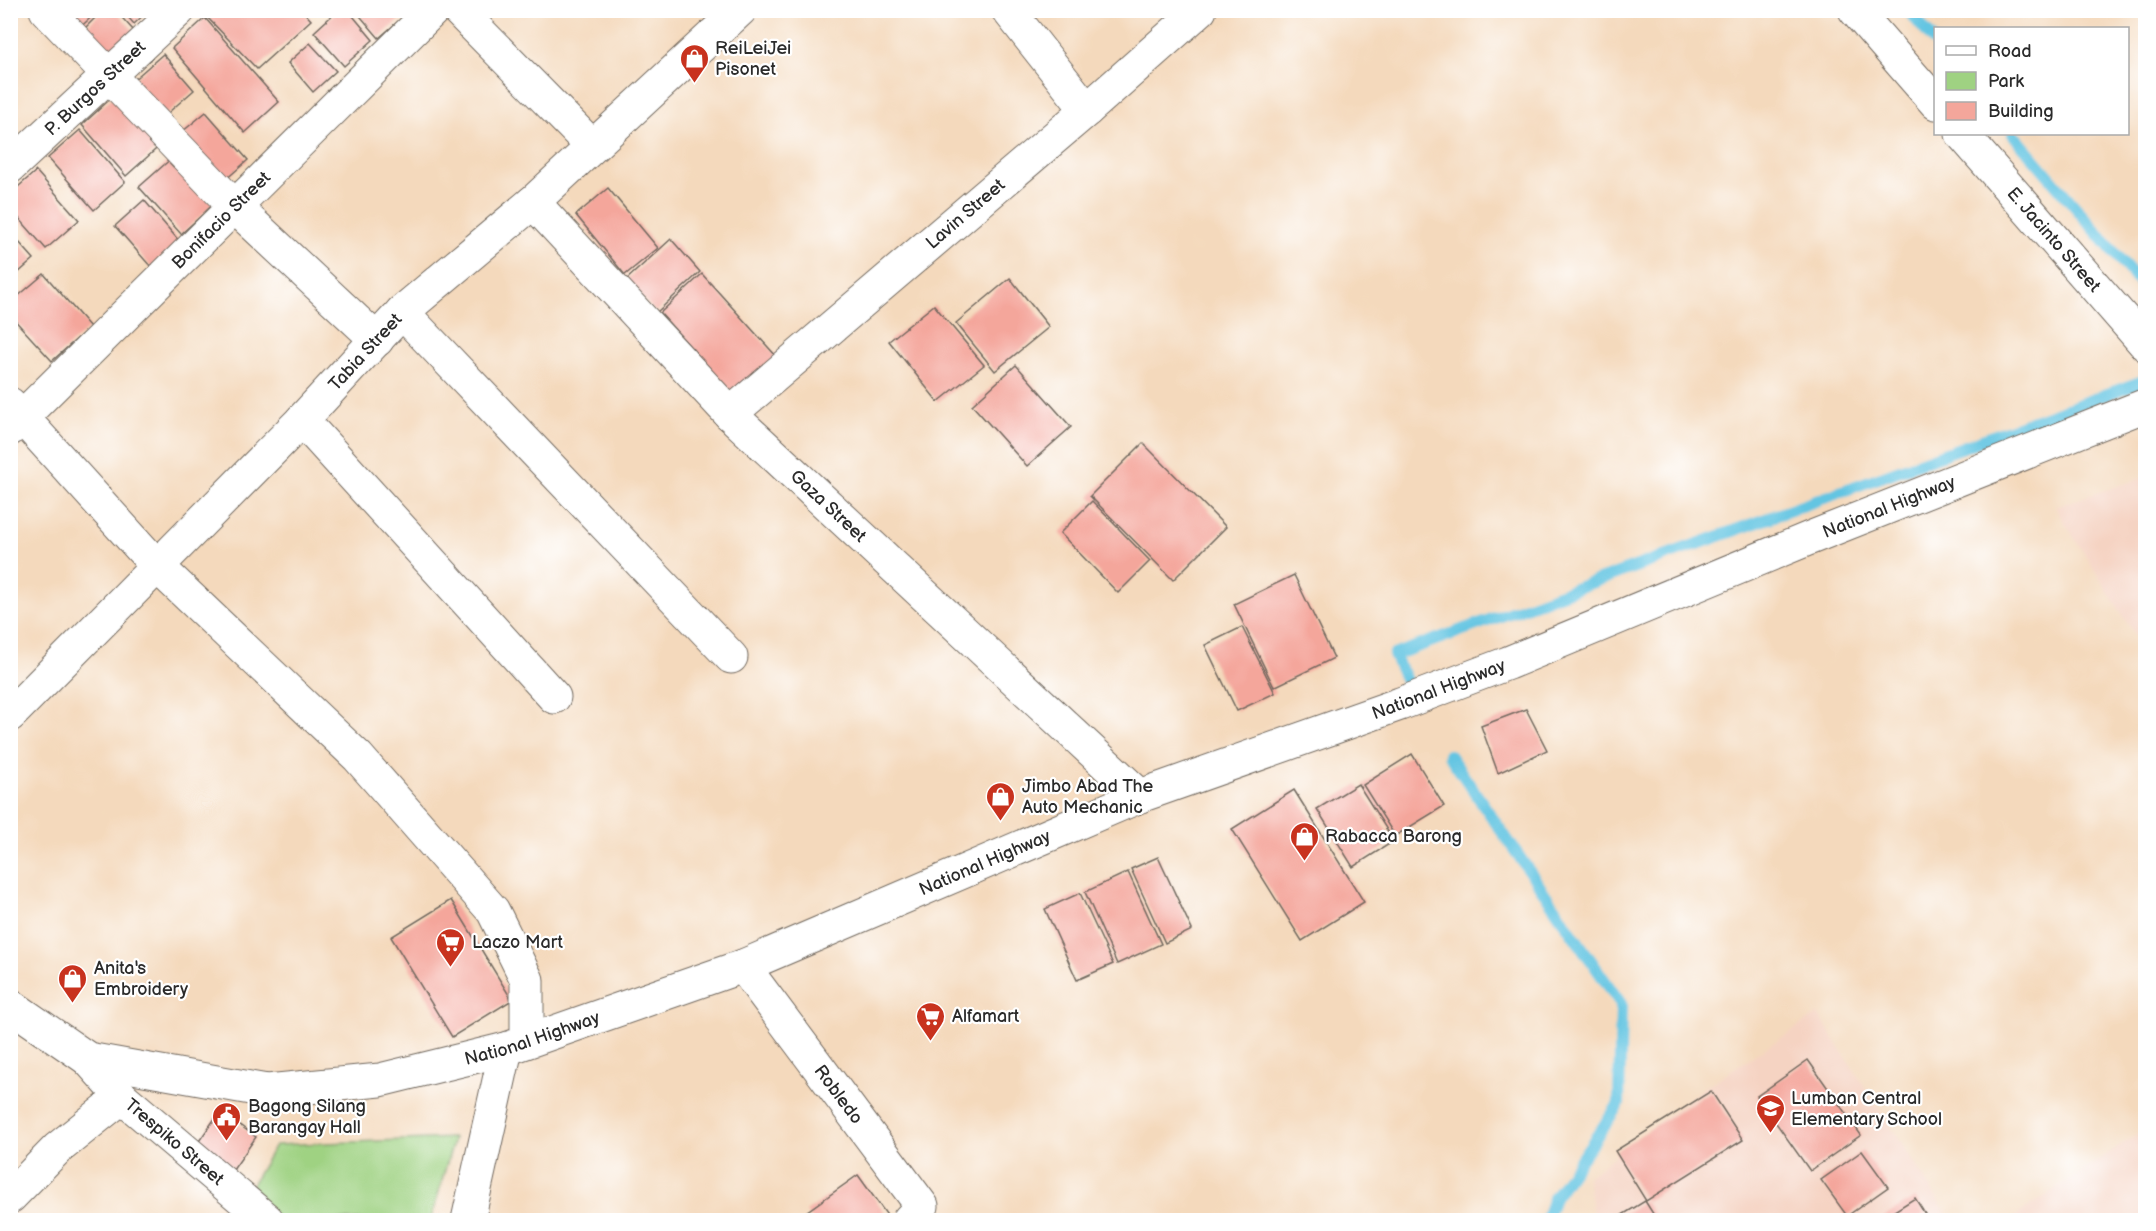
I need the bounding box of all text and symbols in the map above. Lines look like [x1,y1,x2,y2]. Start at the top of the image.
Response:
legend [1934,27,2129,135]
street label: P. Burgos Street [41,36,150,140]
place label: ReiLeiJei Pisonet [715,38,791,80]
text: Road [1988,41,2032,62]
shop icon: ReiLeiJei Pisonet [678,42,710,84]
text: Park [1988,71,2024,92]
text: Building [1988,101,2054,122]
street label: Bonifacio Street [168,167,275,274]
street label: Lavin Street [922,174,1010,253]
street label: E. Jacinto Street [2002,183,2105,297]
street label: Tabia Street [325,309,407,395]
street label: Gaza Street [786,466,871,547]
street label: National Highway [1820,471,1959,543]
street label: National Highway [1369,655,1509,724]
place label: Jimbo Abad The Auto Mechanic [1022,776,1153,818]
shop icon: Jimbo Abad The Auto Mechanic [985,780,1017,822]
shop icon: Rabacca Barong [1288,820,1320,862]
street label: National Highway [916,825,1055,900]
place label: Rabacca Barong [1325,826,1462,847]
supermarket icon: Laczo Mart [435,926,467,968]
place label: Laczo Mart [472,932,563,953]
place label: Anita's Embroidery [94,958,189,1000]
shop icon: Anita's Embroidery [57,962,89,1004]
supermarket icon: Alfamart [915,1000,947,1042]
place label: Alfamart [952,1006,1020,1027]
street label: National Highway [462,1007,603,1070]
street label: Robledo [809,1061,867,1128]
place label: Lumban Central Elementary School [1791,1088,1942,1130]
school or university icon: Lumban Central Elementary School [1754,1092,1786,1134]
street label: Trespiko Street [121,1094,228,1190]
place label: Bagong Silang Barangay Hall [248,1096,366,1138]
public building icon: Bagong Silang Barangay Hall [211,1100,243,1142]

